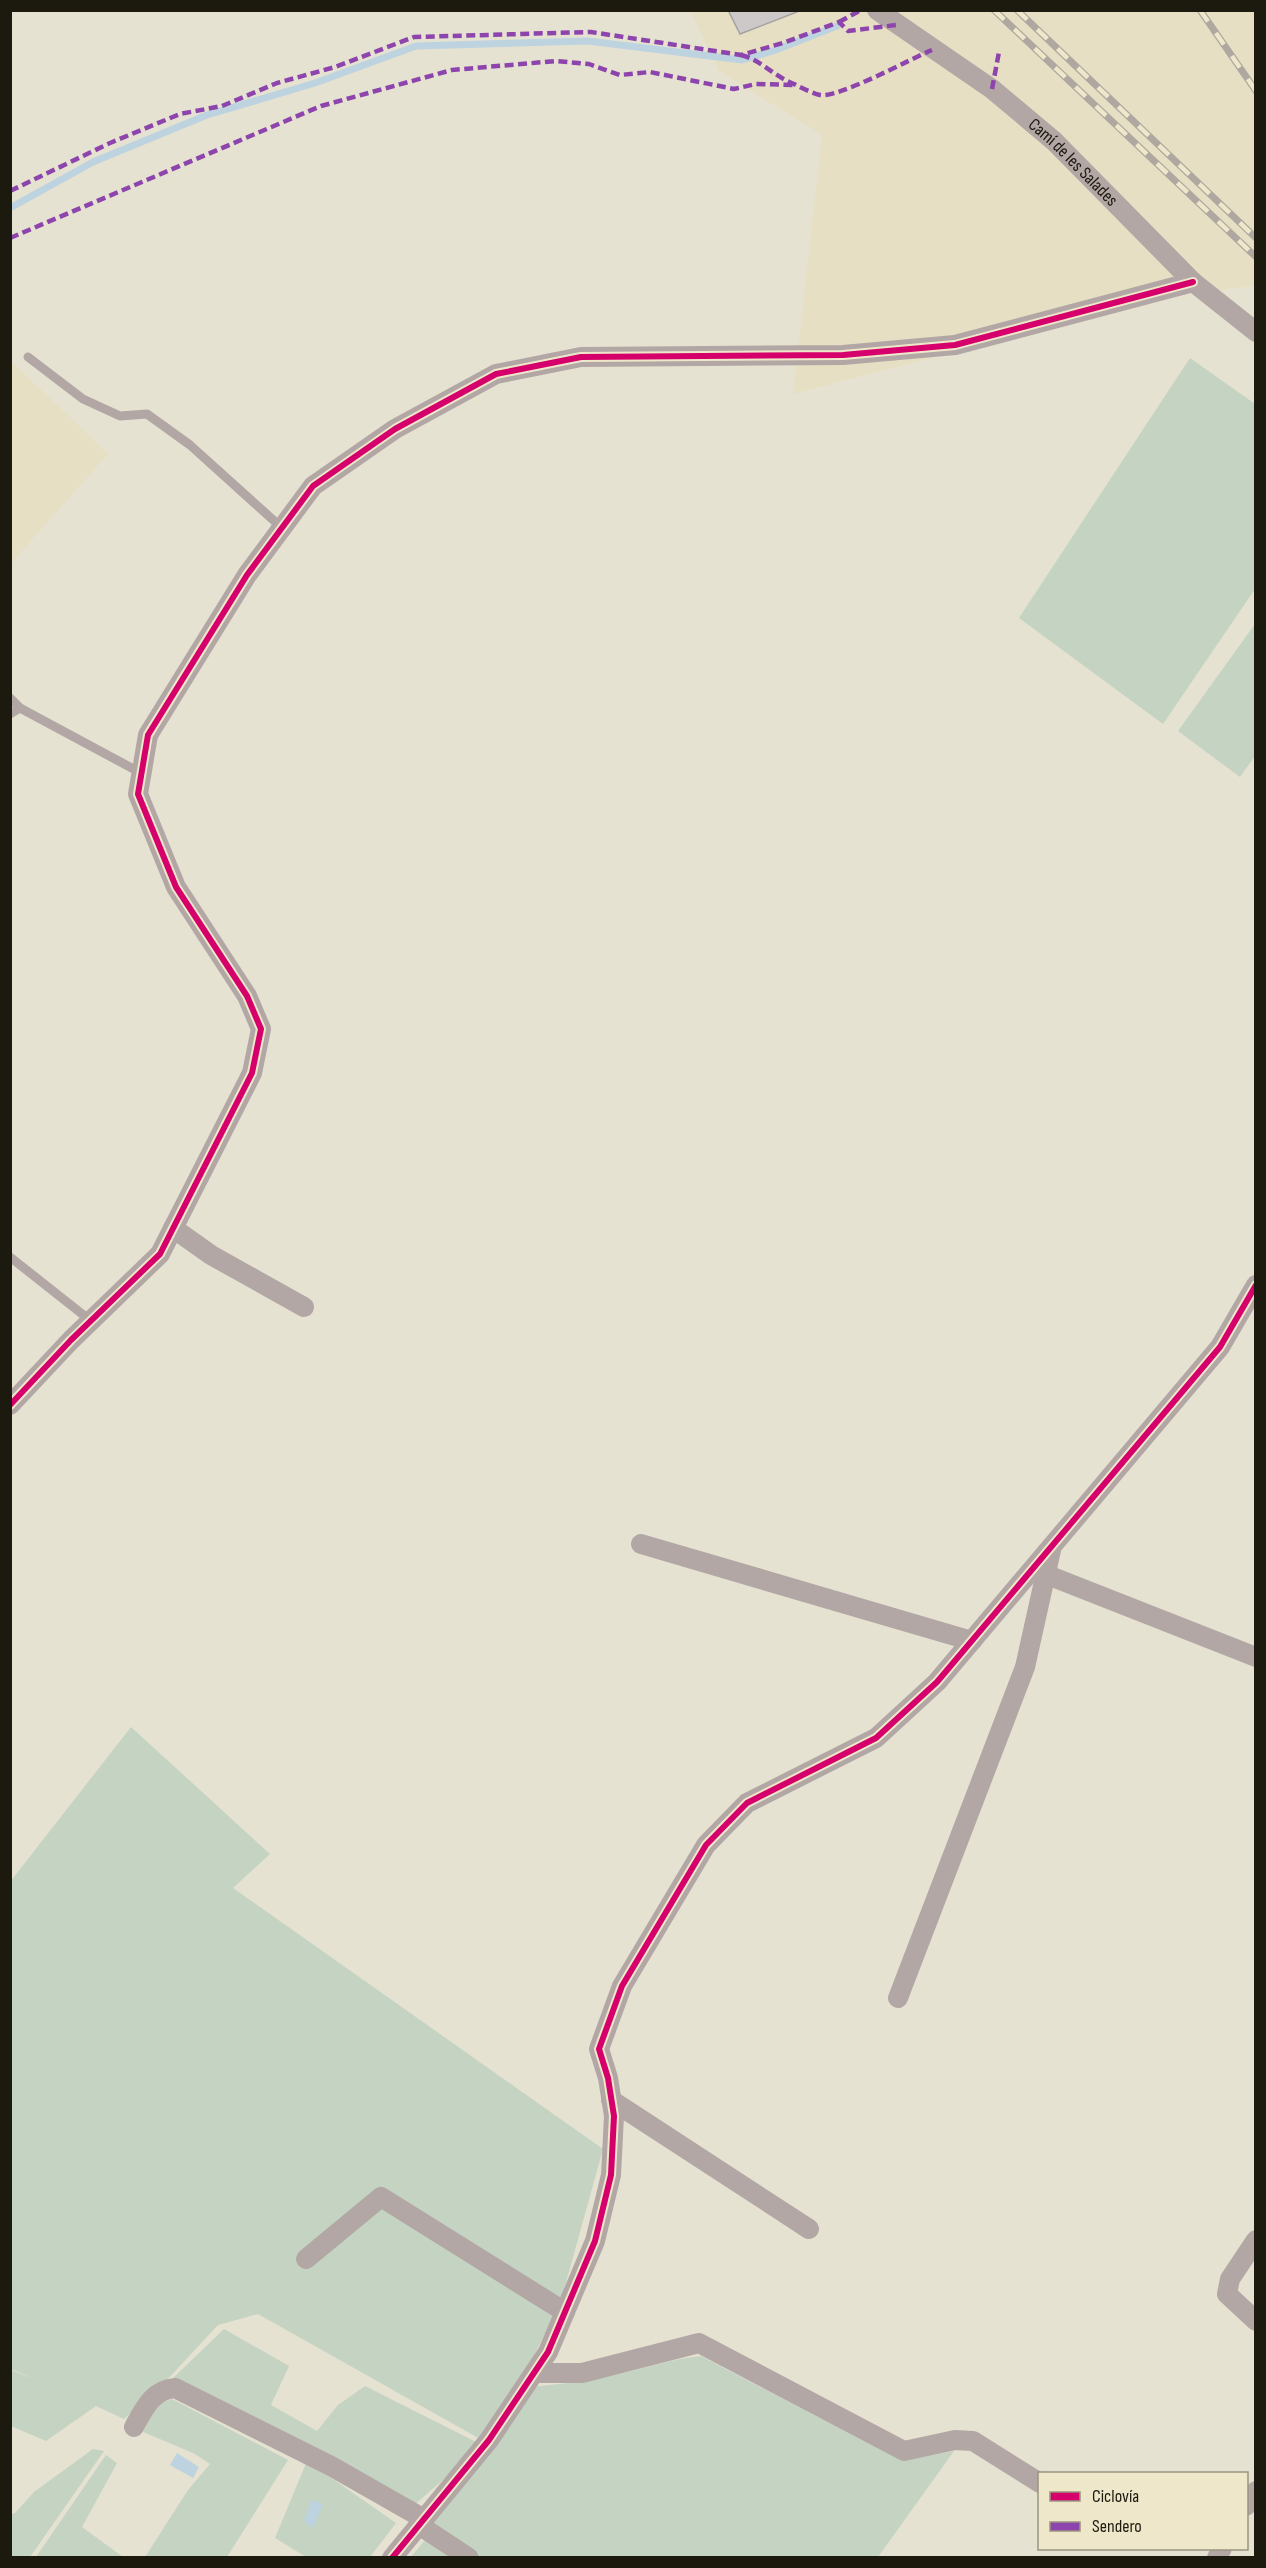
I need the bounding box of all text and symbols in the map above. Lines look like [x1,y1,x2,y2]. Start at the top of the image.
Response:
street label: Camí de les Salades [1024,114,1122,211]
legend [1038,2472,1248,2550]
text: Ciclovía [1092,2486,1139,2507]
text: Sendero [1092,2516,1142,2537]

